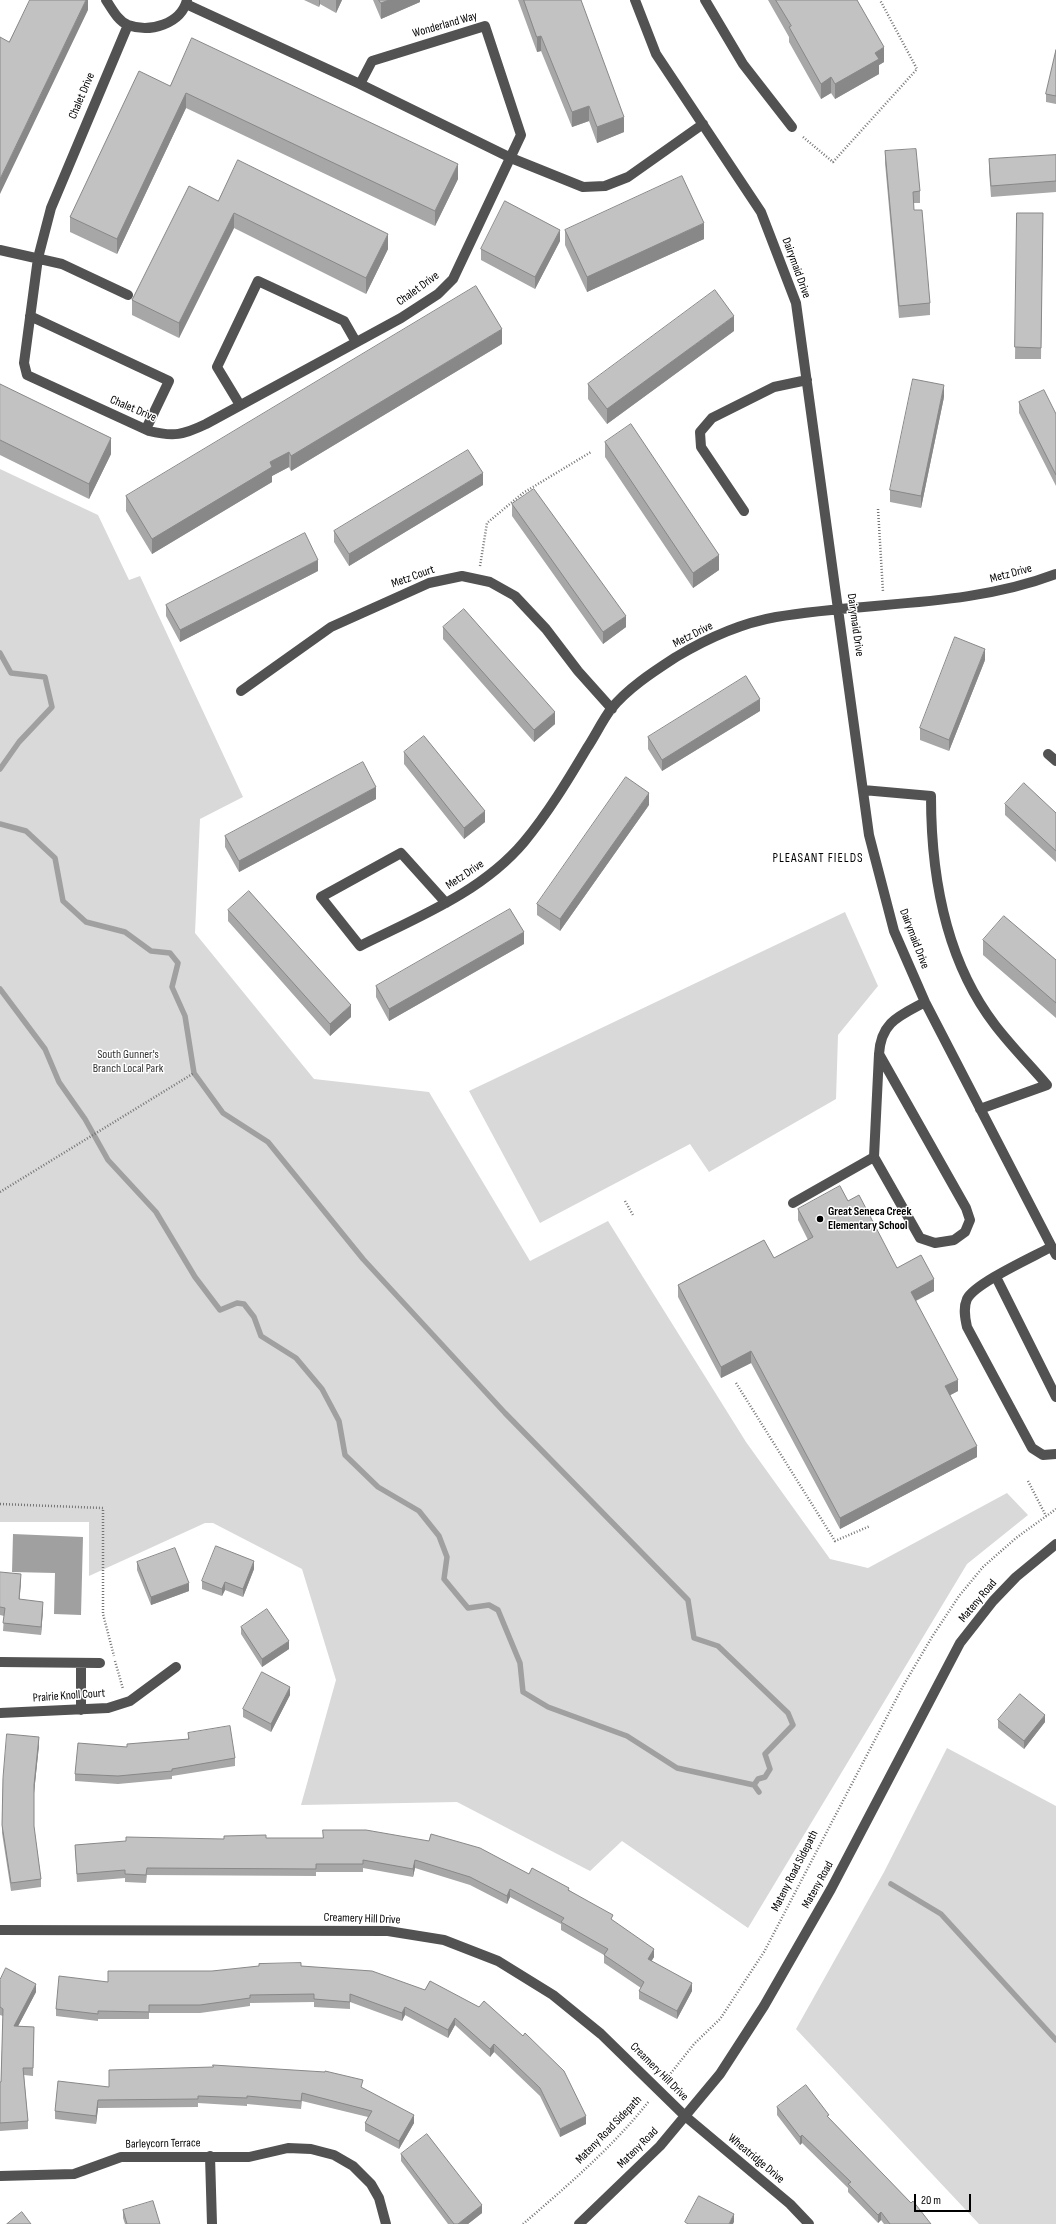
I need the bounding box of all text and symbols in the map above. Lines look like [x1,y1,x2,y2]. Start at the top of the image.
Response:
street label: Wonderland Way [411,9,479,41]
street label: Chalet Drive [66,71,98,121]
street label: Dairymaid Drive [778,236,814,300]
street label: Chalet Drive [394,269,442,309]
street label: Chalet Drive [108,393,158,425]
street label: Metz Drive [988,562,1034,586]
street label: Metz Court [389,563,437,591]
street label: Dairymaid Drive [843,593,867,657]
street label: Metz Drive [671,619,715,651]
district label: PLEASANT FIELDS [773,851,863,867]
street label: Metz Drive [443,857,487,893]
street label: Dairymaid Drive [896,907,932,971]
park label: South Gunner's Branch Local Park [93,1048,163,1076]
place label: Great Seneca Creek Elementary School [828,1205,911,1233]
marker: Great Seneca Creek Elementary School [815,1214,825,1224]
street label: Mateny Road [956,1577,1000,1625]
street label: Prairie Knoll Court [32,1686,106,1706]
street label: Mateny Road Sidepath [768,1828,822,1914]
street label: Mateny Road [799,1859,837,1911]
street label: Creamery Hill Drive [323,1910,401,1928]
street label: Creamery Hill Drive [627,2040,691,2104]
street label: Mateny Road Sidepath [573,2093,645,2167]
street label: Mateny Road [615,2125,661,2171]
street label: Wheatridge Drive [725,2131,787,2187]
street label: Barleycorn Terrace [125,2136,201,2152]
scale bar [916,2186,973,2212]
text: 20 m [921,2193,941,2208]

